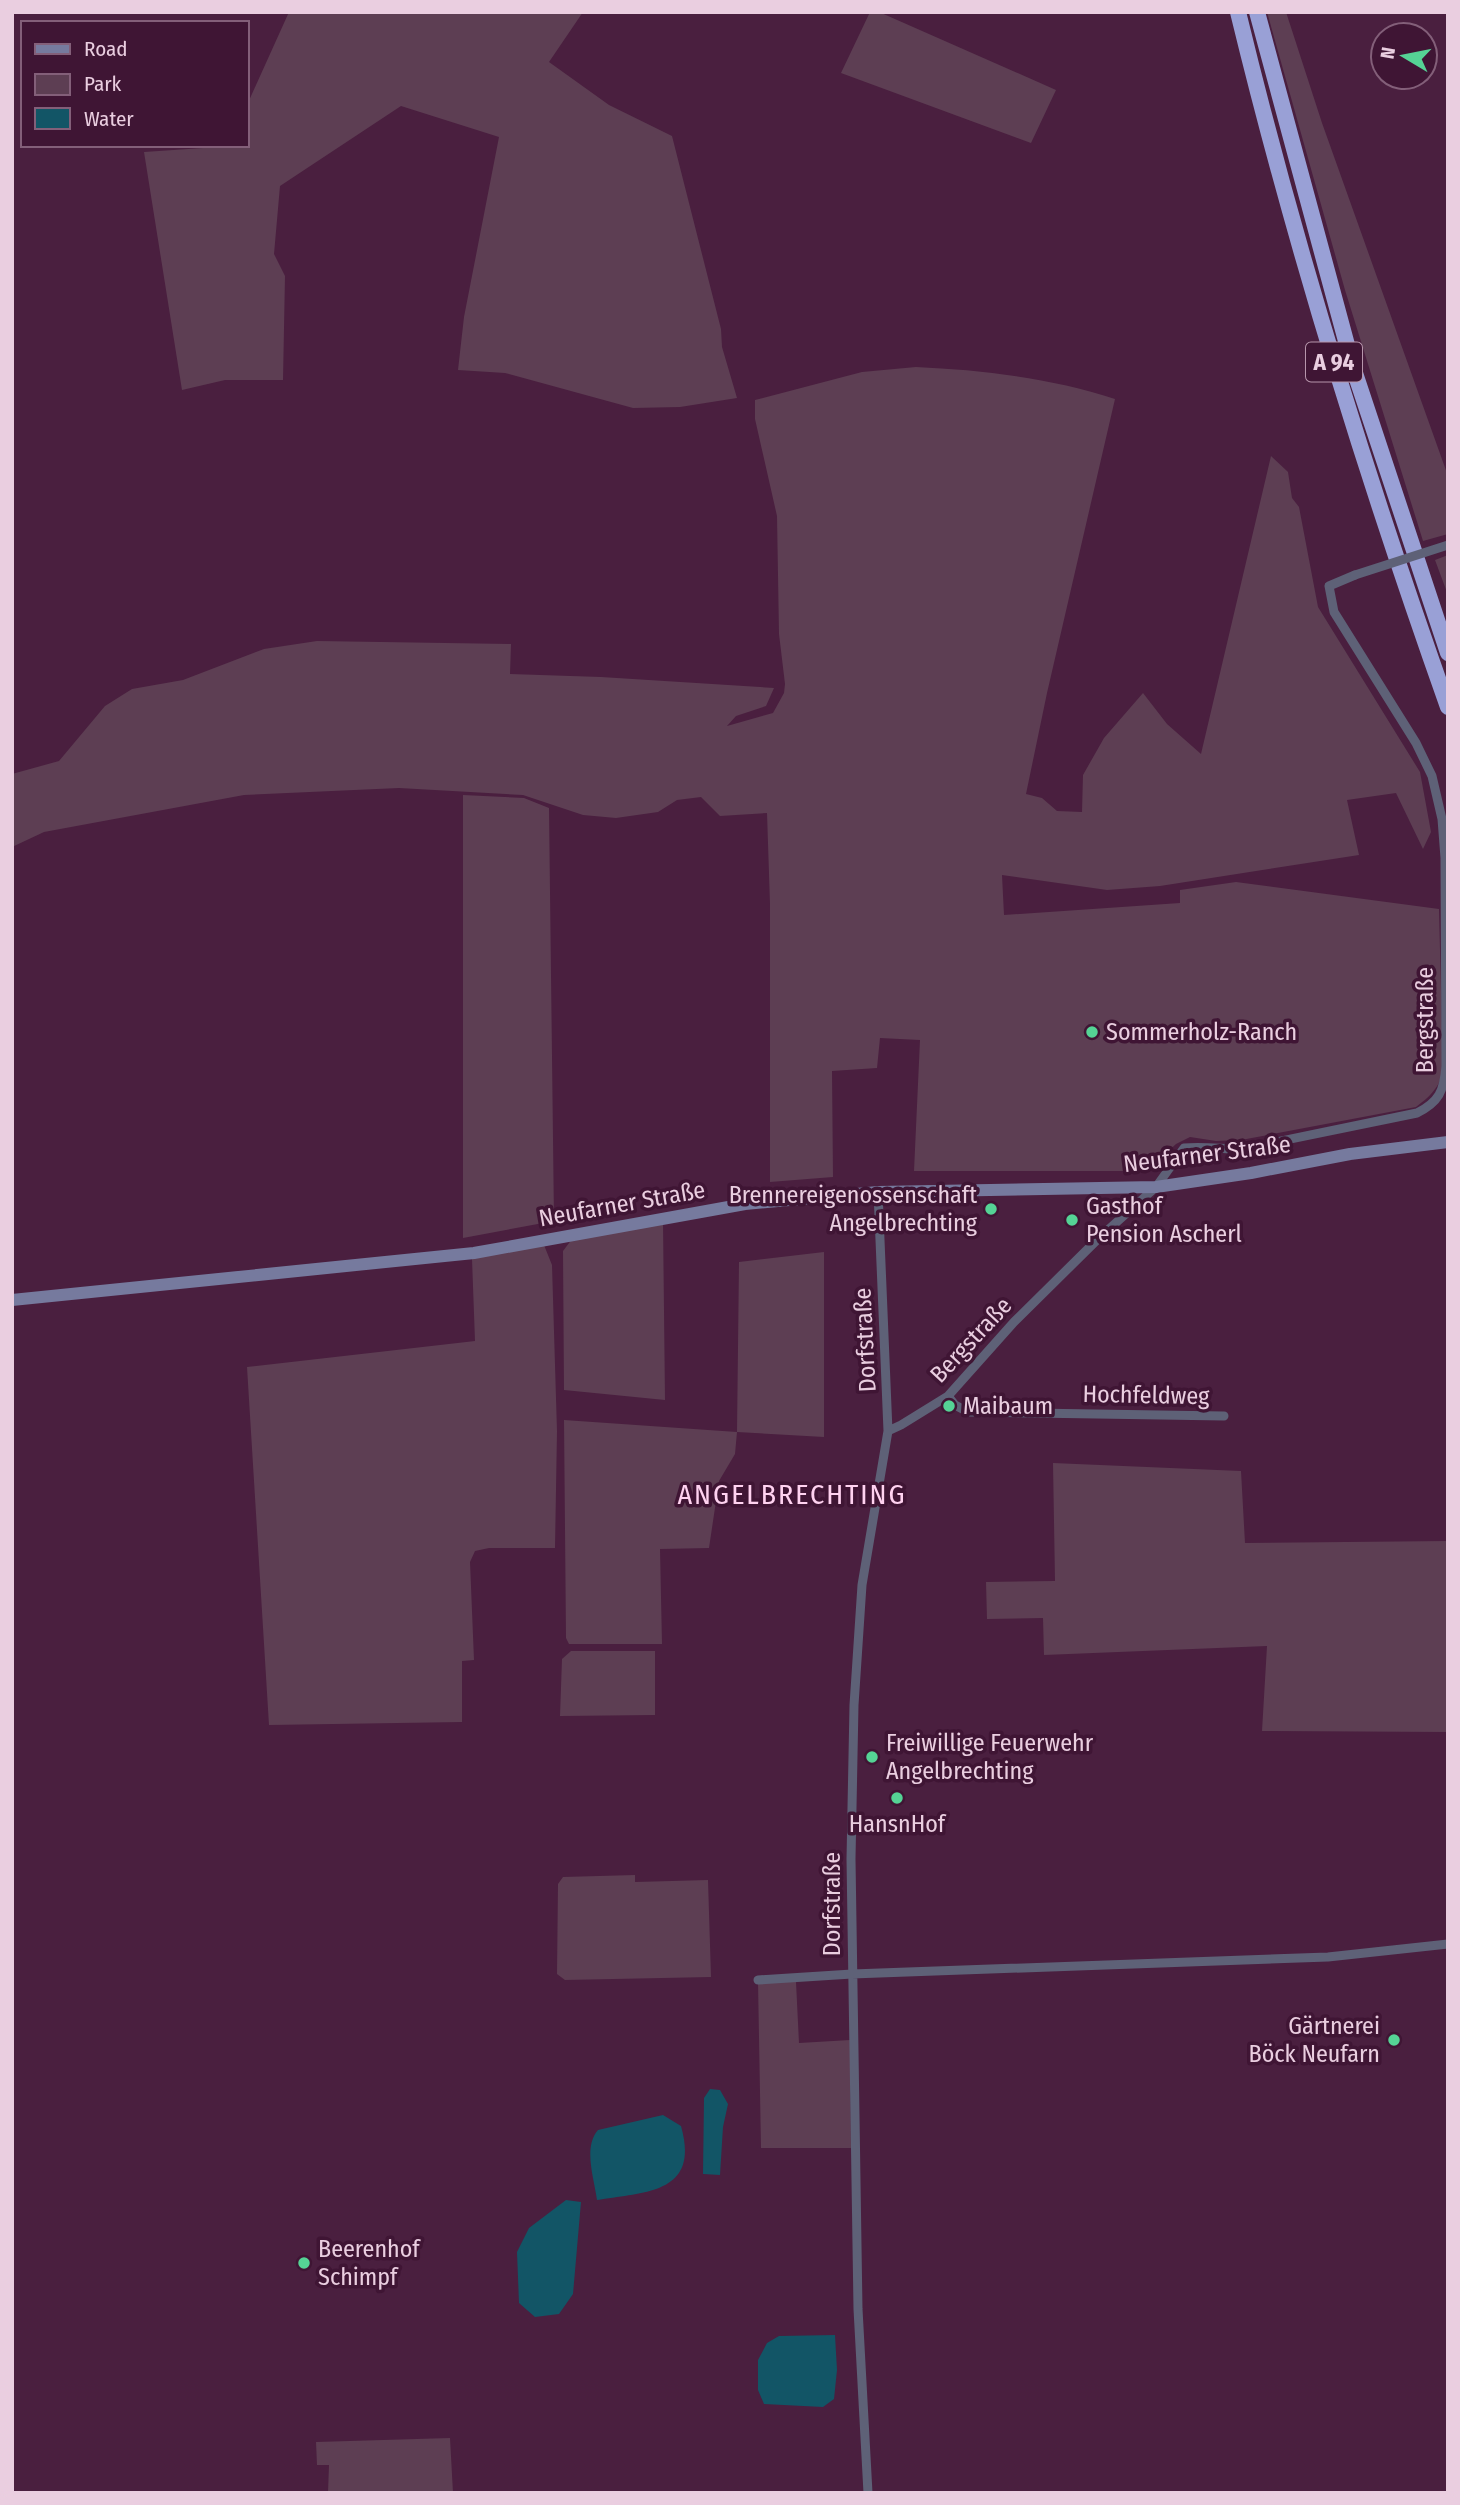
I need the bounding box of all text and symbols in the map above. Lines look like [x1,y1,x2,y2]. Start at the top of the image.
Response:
legend [21,21,248,147]
north arrow [1369,21,1439,91]
text: Road [84,36,128,62]
text: N [1375,46,1400,61]
text: Park [84,71,122,97]
text: Water [84,106,134,132]
road number: A 94 [1306,342,1362,382]
street label: Bergstraße [1411,967,1439,1073]
place label: Sommerholz-Ranch [1106,1018,1297,1046]
marker: Sommerholz-Ranch [1084,1024,1100,1040]
street label: Neufarner Straße [1122,1130,1292,1178]
street label: Neufarner Straße [537,1176,707,1232]
place label: Brennereigenossenschaft Angelbrechting [729,1181,978,1237]
place label: Gasthof Pension Ascherl [1086,1192,1242,1248]
marker: Brennereigenossenschaft Angelbrechting [983,1201,999,1217]
marker: Gasthof Pension Ascherl [1064,1212,1080,1228]
street label: Dorfstraße [848,1287,882,1393]
street label: Bergstraße [925,1292,1017,1388]
street label: Hochfeldweg [1082,1380,1210,1410]
place label: Maibaum [963,1392,1053,1420]
marker: Maibaum [941,1398,957,1414]
district label: ANGELBRECHTING [677,1478,907,1511]
place label: Freiwillige Feuerwehr Angelbrechting [886,1729,1094,1785]
marker: Freiwillige Feuerwehr Angelbrechting [864,1749,880,1765]
marker: HansnHof [889,1790,905,1806]
place label: HansnHof [849,1810,947,1838]
street label: Dorfstraße [818,1852,846,1956]
place label: Gärtnerei Böck Neufarn [1249,2012,1380,2068]
marker: Gärtnerei Böck Neufarn [1386,2032,1402,2048]
place label: Beerenhof Schimpf [318,2235,421,2291]
marker: Beerenhof Schimpf [296,2255,312,2271]

